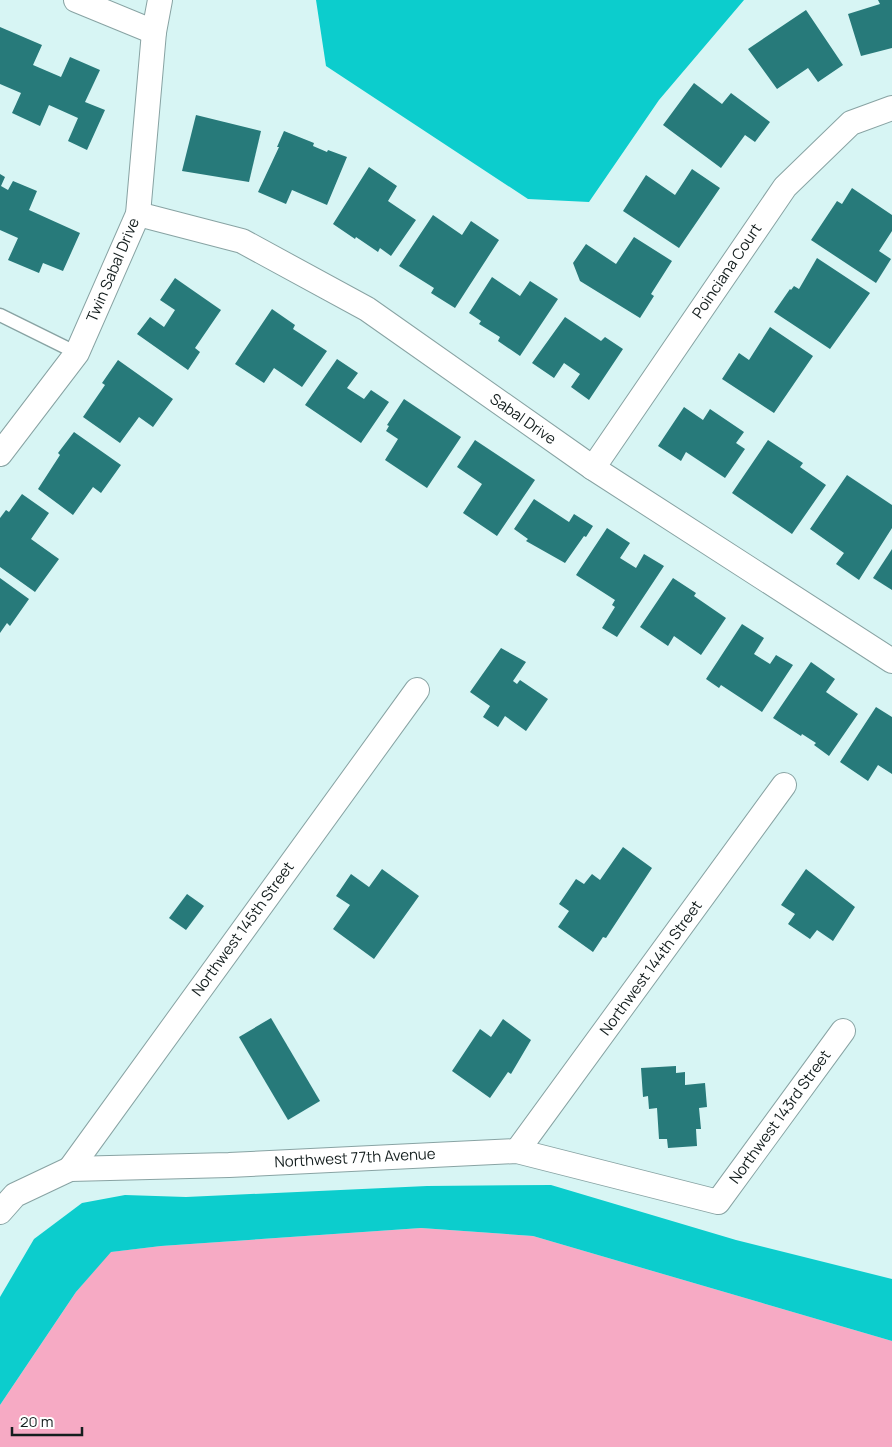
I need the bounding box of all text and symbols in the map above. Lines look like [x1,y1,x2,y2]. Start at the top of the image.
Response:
street label: Twin Sabal Drive [81,214,144,325]
street label: Poinciana Court [687,219,766,322]
street label: Sabal Drive [486,388,561,449]
street label: Northwest 145th Street [187,857,299,1000]
street label: Northwest 144th Street [594,896,707,1039]
street label: Northwest 143rd Street [724,1046,835,1188]
street label: Northwest 77th Avenue [274,1143,436,1172]
scale bar [12,1404,82,1436]
text: 20 m [20,1411,53,1432]

